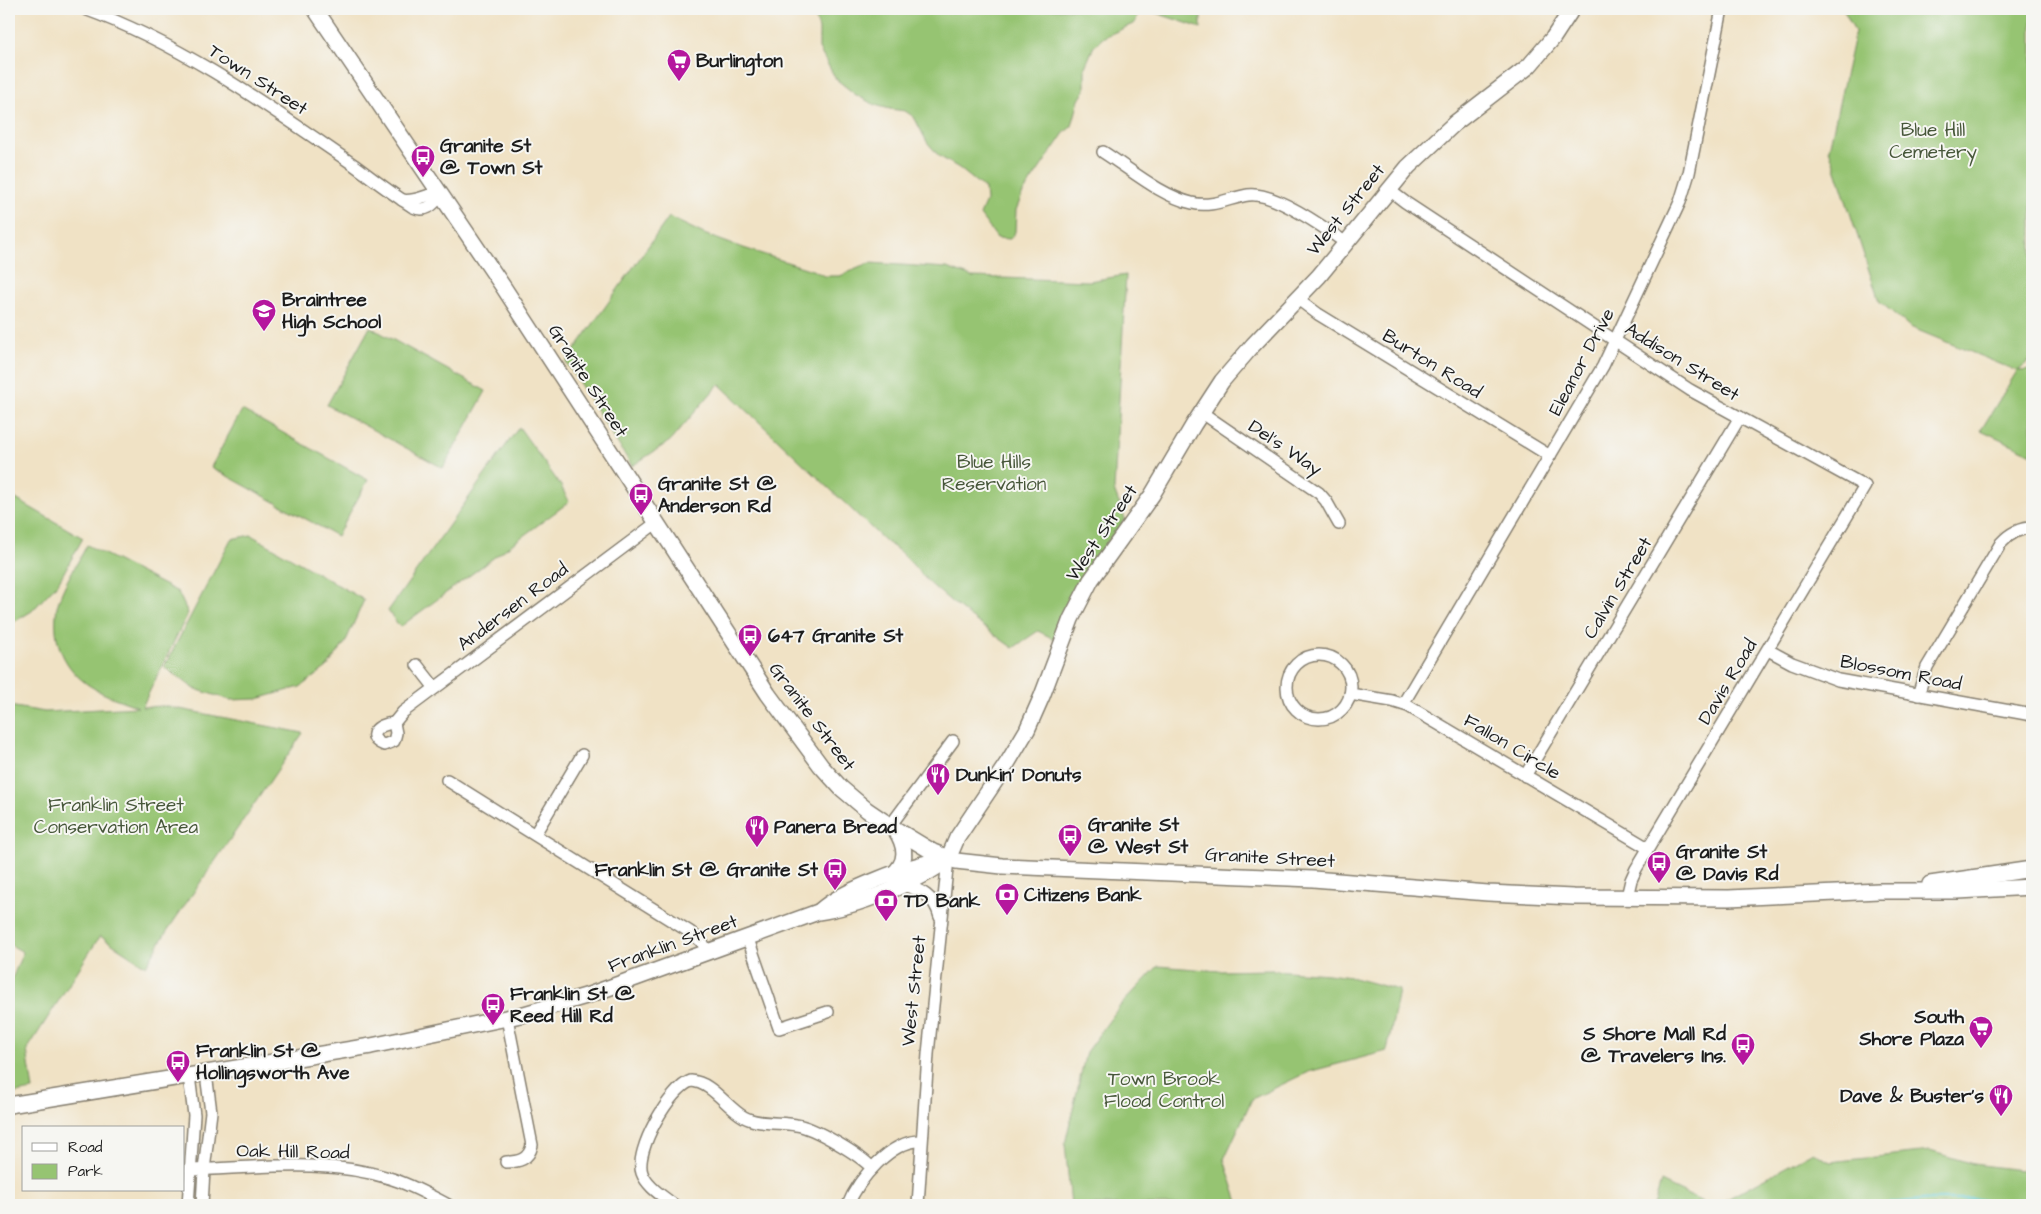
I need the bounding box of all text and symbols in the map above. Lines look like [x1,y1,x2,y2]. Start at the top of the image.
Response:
street label: Town Street [203,38,313,122]
supermarket icon: Burlington [666,48,692,82]
place label: Burlington [696,48,783,76]
park label: Blue Hill Cemetery [1889,117,1977,167]
place label: Granite St @ Town St [440,133,543,182]
bus stop icon: Granite St @ Town St [410,144,436,178]
street label: West Street [1300,158,1392,262]
place label: Braintree High School [282,287,381,337]
school or university icon: Braintree High School [251,298,277,332]
street label: Eleanor Drive [1542,303,1622,421]
street label: Addison Street [1620,316,1745,408]
street label: Granite Street [541,319,635,443]
street label: Burton Road [1377,323,1487,405]
street label: Del's Way [1242,413,1328,484]
park label: Blue Hills Reservation [942,449,1046,498]
place label: Granite St @ Anderson Rd [658,471,777,520]
street label: West Street [1060,479,1145,587]
bus stop icon: Granite St @ Anderson Rd [628,482,654,516]
street label: Calvin Street [1577,532,1659,644]
street label: Andersen Road [452,556,574,658]
bus stop icon: 647 Granite St [737,623,763,657]
place label: 647 Granite St [768,623,904,650]
street label: Davis Road [1692,634,1764,730]
street label: Blossom Road [1838,648,1964,698]
street label: Granite Street [762,657,862,777]
street label: Fallon Circle [1458,707,1566,787]
restaurant icon: Dunkin' Donuts [925,762,951,796]
place label: Dunkin' Donuts [956,762,1082,789]
park label: Franklin Street Conservation Area [34,792,199,841]
place label: Granite St @ West St [1088,812,1189,861]
restaurant icon: Panera Bread [744,814,770,848]
place label: Panera Bread [774,814,897,841]
bus stop icon: Granite St @ West St [1057,823,1083,857]
place label: Granite St @ Davis Rd [1676,839,1779,888]
street label: Granite Street [1204,841,1336,875]
bus stop icon: Granite St @ Davis Rd [1646,850,1672,884]
place label: Franklin St @ Granite St [594,857,818,884]
bus stop icon: Franklin St @ Granite St [822,857,848,891]
bank icon: Citizens Bank [994,882,1020,916]
place label: Citizens Bank [1024,882,1142,909]
bank icon: TD Bank [873,888,899,922]
place label: TD Bank [903,888,980,915]
street label: Franklin Street [604,908,742,980]
street label: West Street [895,934,933,1048]
place label: Franklin St @ Reed Hill Rd [510,981,635,1030]
bus stop icon: Franklin St @ Reed Hill Rd [480,992,506,1026]
place label: South Shore Plaza [1858,1004,1965,1053]
supermarket icon: South Shore Plaza [1968,1015,1994,1049]
place label: S Shore Mall Rd @ Travelers Ins. [1581,1021,1726,1070]
bus stop icon: S Shore Mall Rd @ Travelers Ins. [1730,1032,1756,1066]
place label: Franklin St @ Hollingsworth Ave [196,1038,350,1088]
bus stop icon: Franklin St @ Hollingsworth Ave [165,1049,191,1083]
park label: Town Brook Flood Control [1104,1066,1224,1115]
place label: Dave & Buster's [1840,1083,1984,1110]
restaurant icon: Dave & Buster's [1988,1083,2014,1117]
legend [22,1126,185,1192]
text: Road [68,1137,103,1158]
street label: Oak Hill Road [236,1138,350,1166]
text: Park [68,1161,103,1182]

